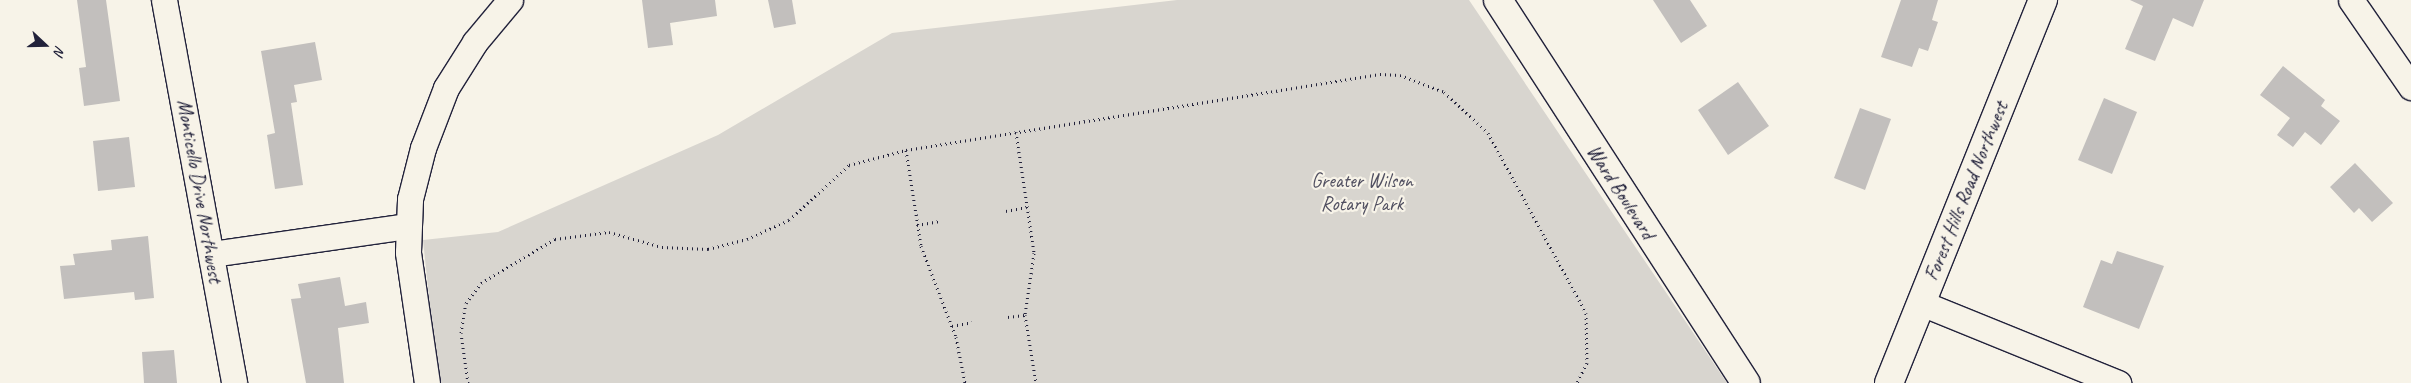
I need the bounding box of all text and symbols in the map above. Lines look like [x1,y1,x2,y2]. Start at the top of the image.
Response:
north arrow [20,20,70,70]
text: N [50,43,69,58]
street label: Monticello Drive Northwest [172,97,228,285]
street label: Forest Hills Road Northwest [1919,98,2013,284]
street label: Ward Boulevard [1581,140,1661,244]
park label: Greater Wilson Rotary Park [1311,169,1413,216]

